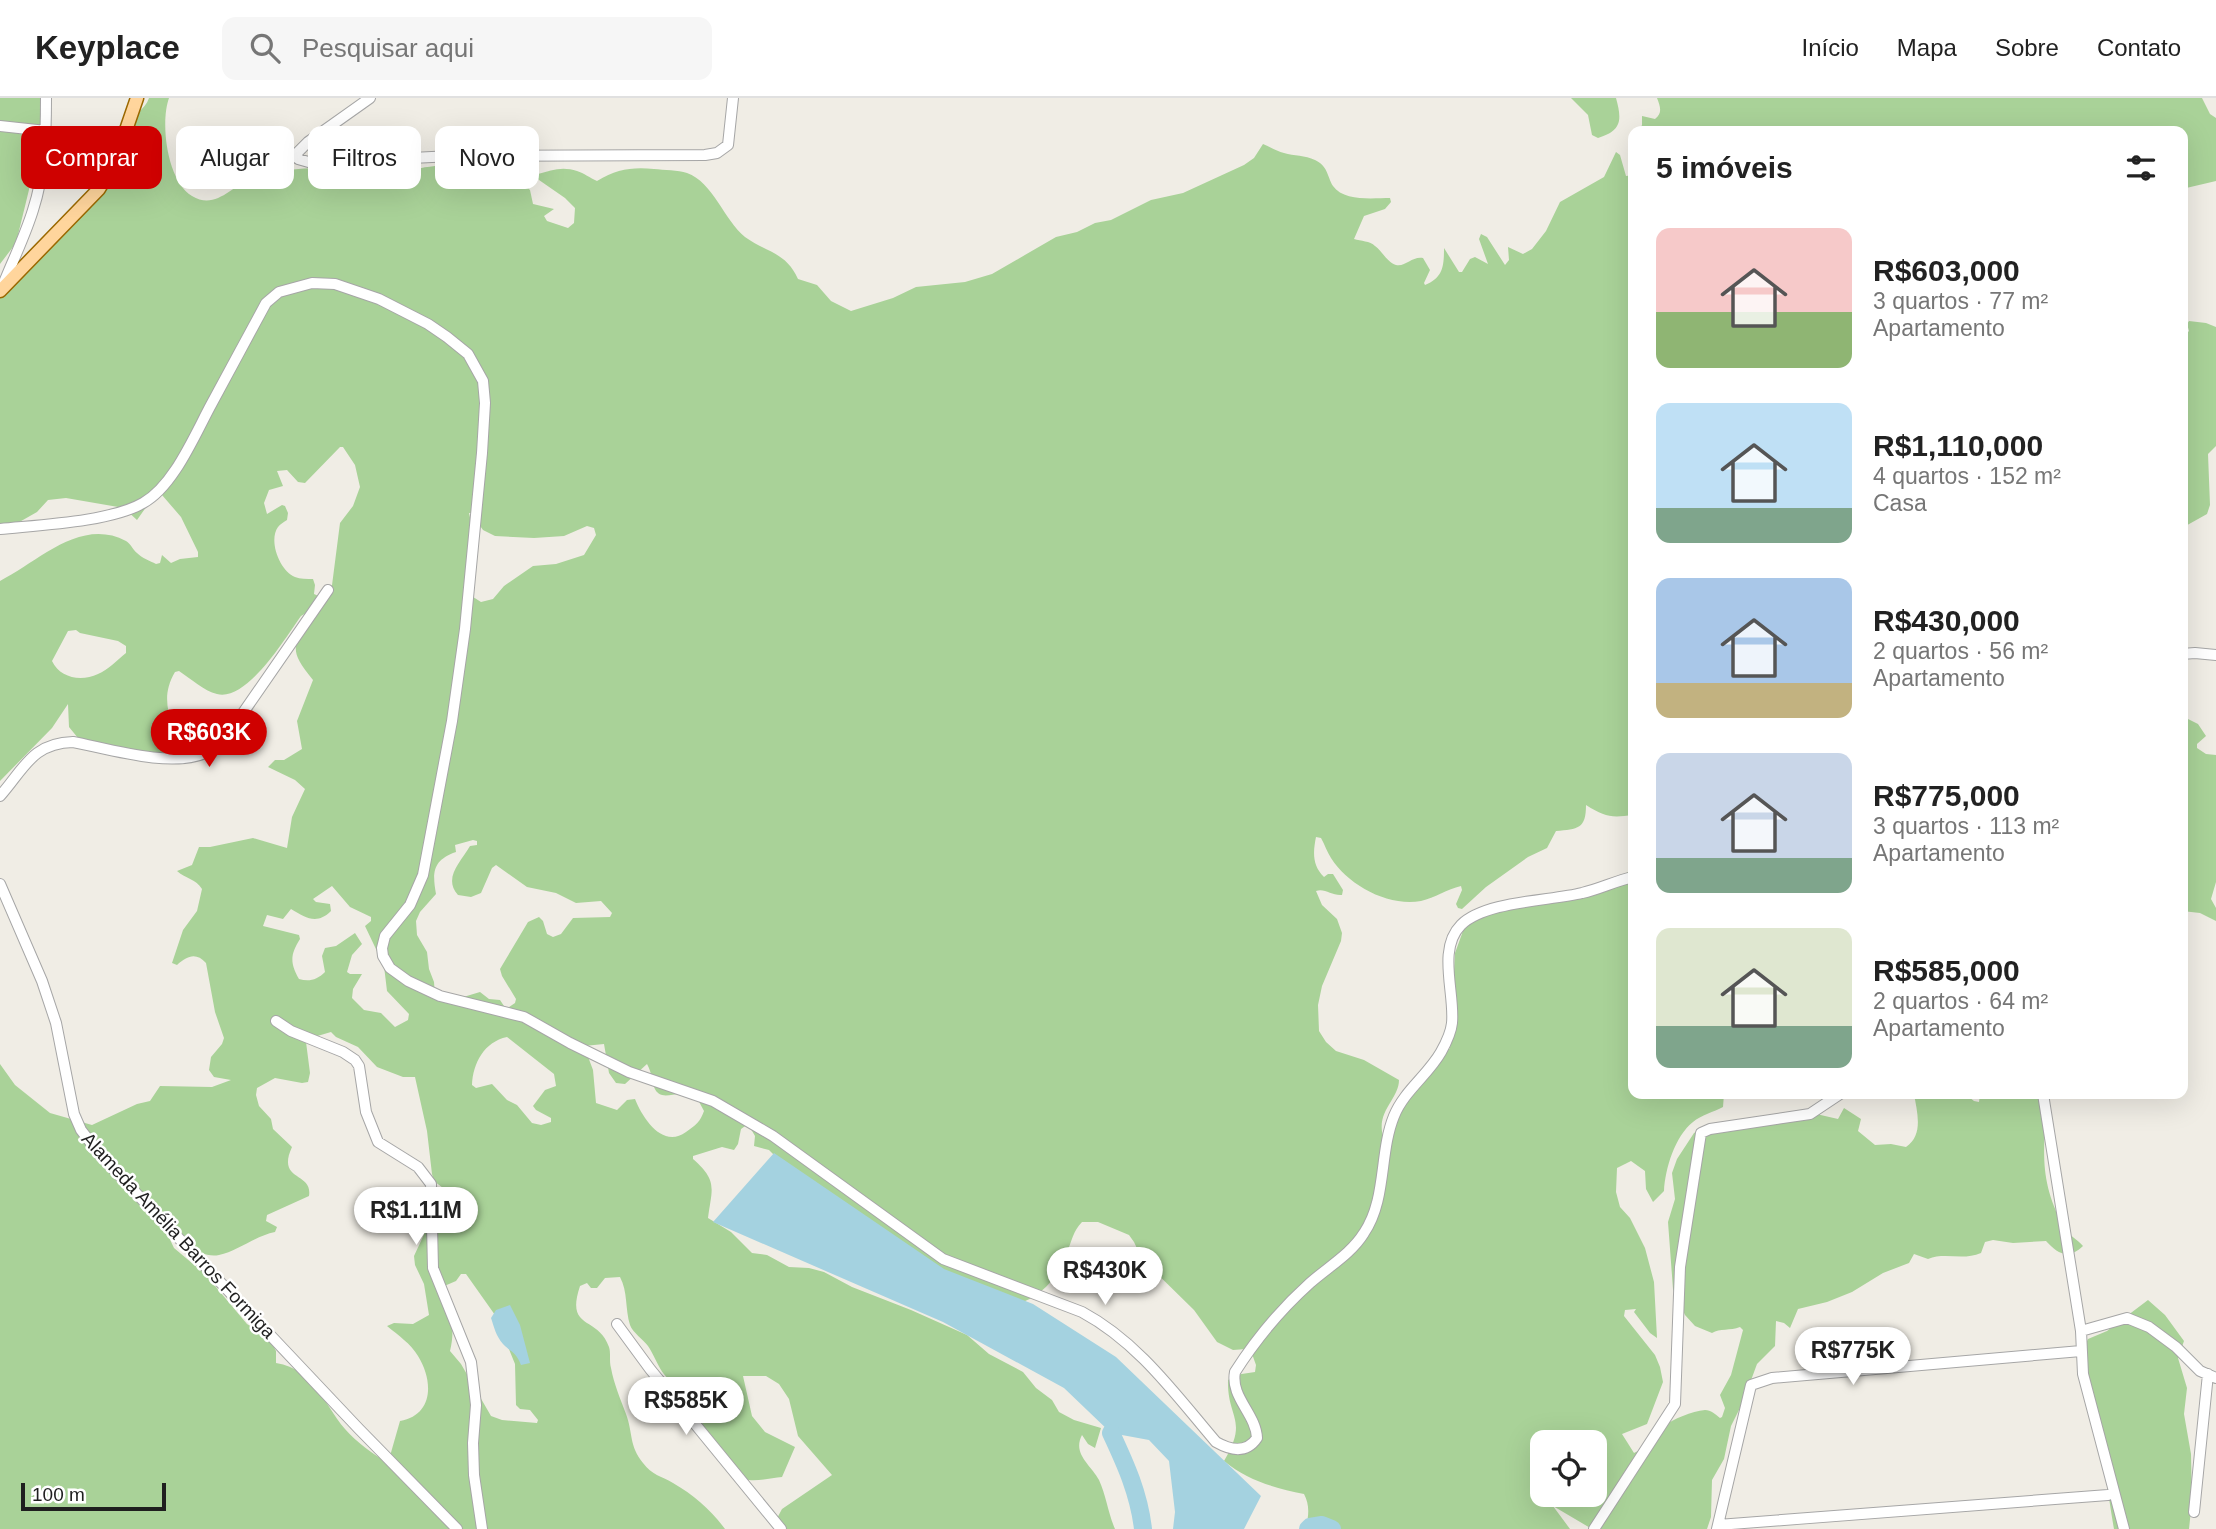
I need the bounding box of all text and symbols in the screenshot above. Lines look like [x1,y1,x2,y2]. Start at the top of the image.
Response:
search box [222,17,712,80]
text: Keyplace [35,29,180,66]
icon: search [246,29,284,67]
text: Pesquisar aqui [302,33,474,63]
text: Início [1801,34,1859,61]
text: Mapa [1897,34,1957,61]
text: Sobre [1995,34,2059,61]
text: Contato [2097,34,2181,61]
chip: Comprar [21,126,162,189]
chip: Alugar [176,126,294,189]
chip: Filtros [308,126,421,189]
chip: Novo [435,126,539,189]
icon: filters [2122,149,2160,187]
text: 5 imóveis [1656,151,1793,184]
text: R$603,000 [1873,254,2020,287]
icon: home [1712,256,1796,340]
text: 3 quartos · 77 m² [1873,288,2048,314]
text: Apartamento [1873,315,2005,341]
text: R$1,110,000 [1873,429,2043,462]
icon: home [1712,431,1796,515]
text: 4 quartos · 152 m² [1873,463,2061,489]
text: Casa [1873,490,1927,516]
text: R$430,000 [1873,604,2020,637]
icon: home [1712,606,1796,690]
text: 2 quartos · 56 m² [1873,638,2048,664]
text: Apartamento [1873,665,2005,691]
pin: R$603K [152,710,266,769]
text: R$603K [167,719,251,745]
text: R$775,000 [1873,779,2020,812]
icon: home [1712,781,1796,865]
text: 3 quartos · 113 m² [1873,813,2059,839]
text: Apartamento [1873,840,2005,866]
text: R$585,000 [1873,954,2020,987]
icon: home [1712,956,1796,1040]
text: 2 quartos · 64 m² [1873,988,2048,1014]
text: Apartamento [1873,1015,2005,1041]
street label: Alameda Amélia Barros Formiga [78,1128,280,1343]
pin: R$1.11M [351,1188,481,1247]
text: R$1.11M [370,1197,462,1223]
pin: R$430K [1048,1248,1162,1307]
text: R$430K [1063,1257,1147,1283]
pin: R$775K [1796,1328,1910,1387]
text: R$775K [1811,1337,1895,1363]
pin: R$585K [629,1378,743,1437]
text: R$585K [644,1387,728,1413]
map controls [1530,1430,1607,1507]
button: locate [1530,1430,1607,1507]
scale bar [21,1480,166,1512]
text: 100 m [32,1484,85,1505]

